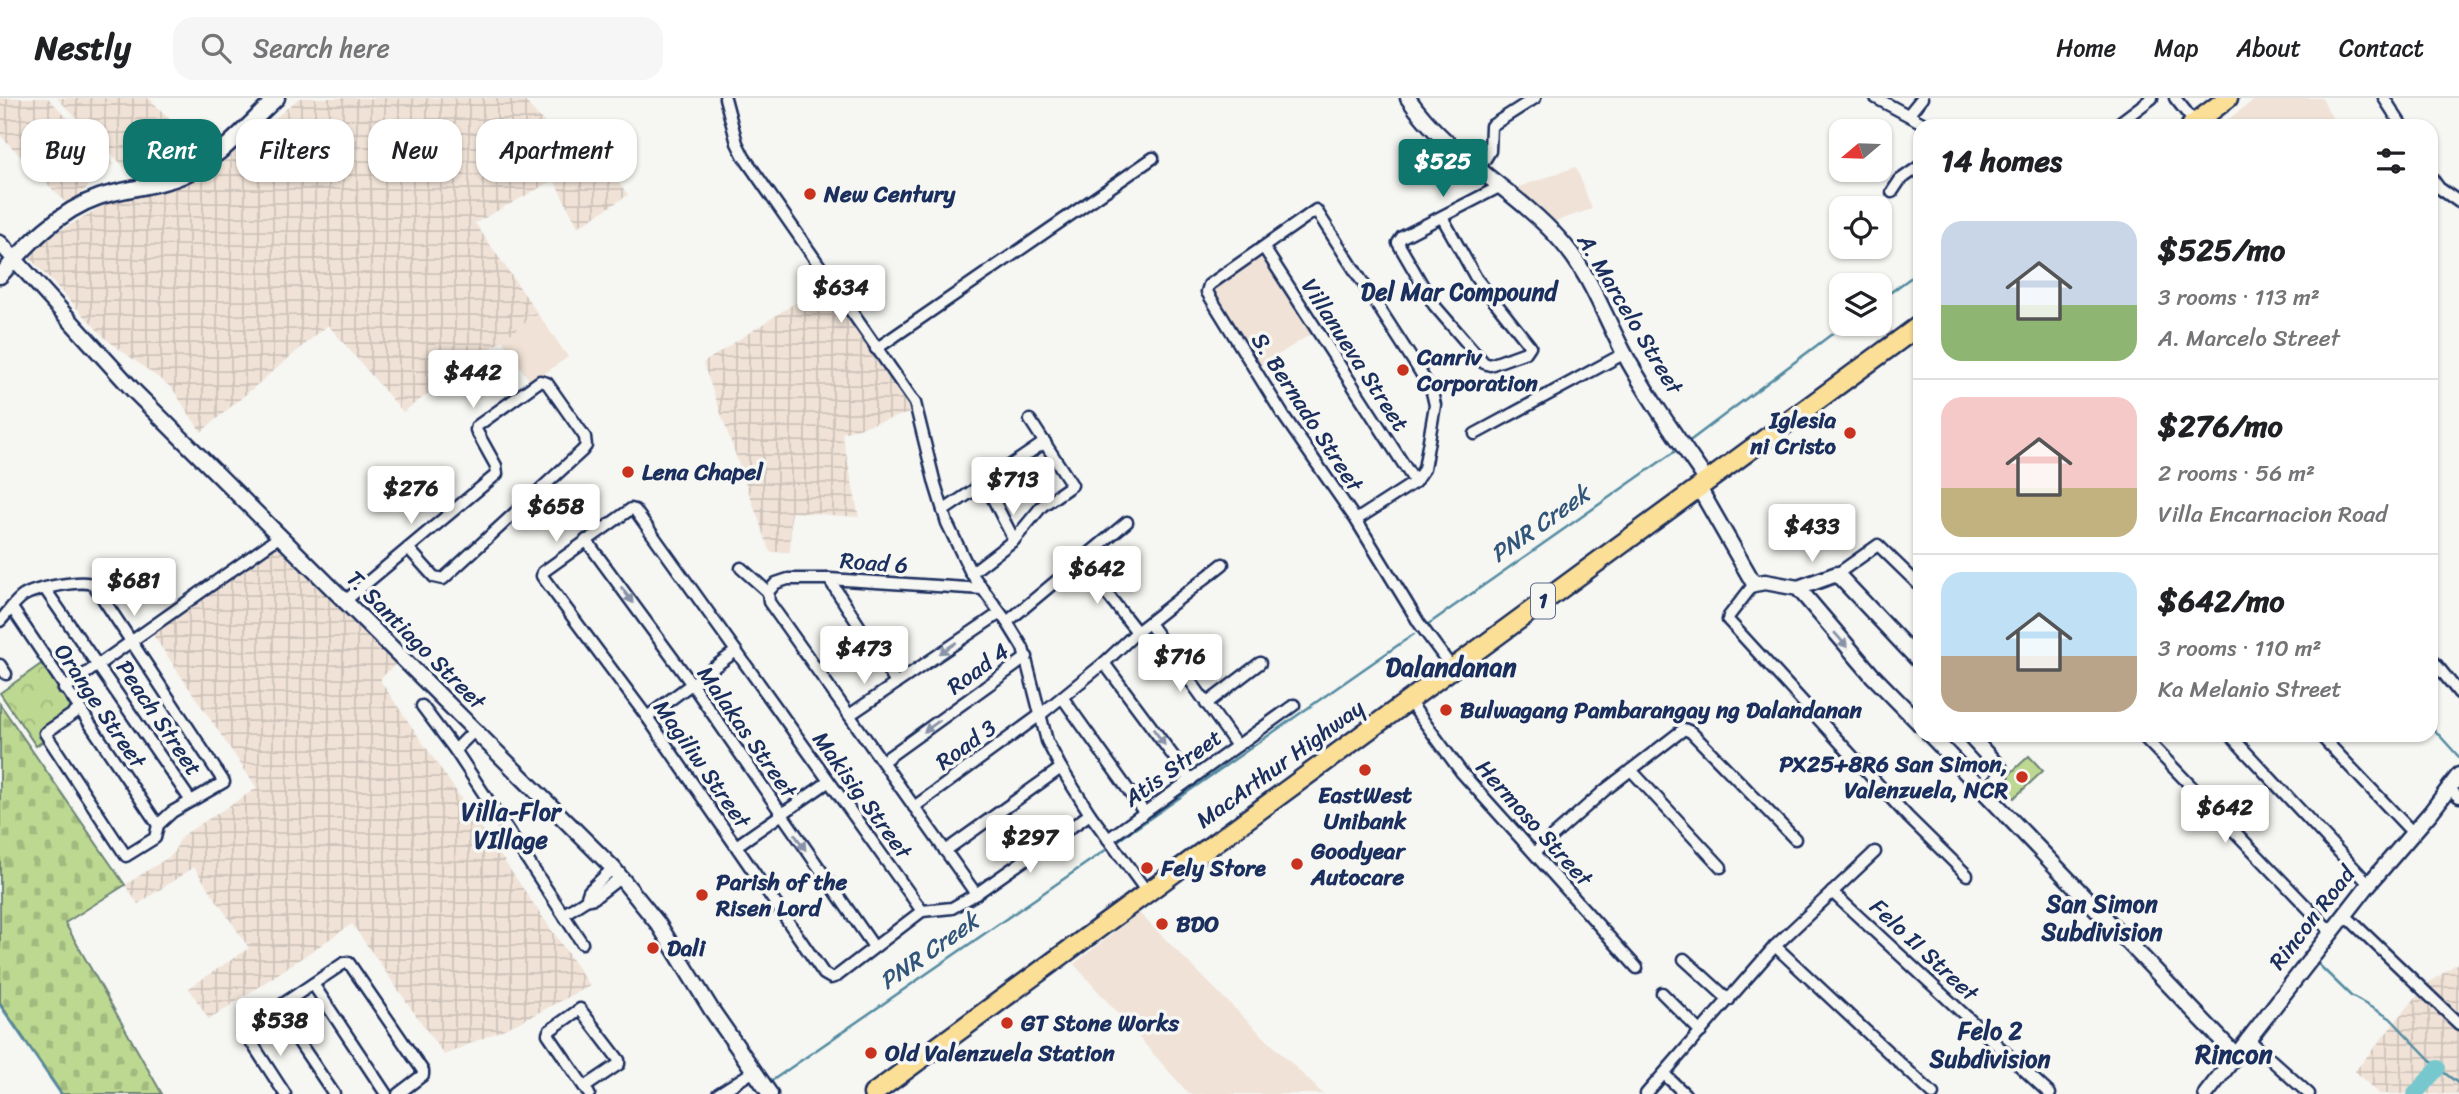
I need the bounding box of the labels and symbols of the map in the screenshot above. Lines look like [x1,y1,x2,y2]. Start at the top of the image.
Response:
north arrow [1829,119,1892,182]
pin: $525 [1402,140,1484,199]
place label: New Century [823,174,956,215]
marker: New Century [802,186,818,202]
street label: A. Marcelo Street [1565,225,1695,404]
pin: $634 [800,266,882,325]
street label: Villanueva Street [1290,270,1420,440]
district label: Del Mar Compound [1361,271,1560,313]
street label: S. Bernado Street [1240,324,1375,502]
place label: Canriv Corporation [1416,337,1538,404]
pin: $442 [432,350,514,410]
marker: Canriv Corporation [1395,362,1411,378]
place label: Iglesia ni Cristo [1749,400,1837,467]
marker: Iglesia ni Cristo [1842,425,1858,441]
place label: Lena Chapel [642,452,764,493]
pin: $713 [972,458,1054,517]
marker: Lena Chapel [620,464,636,480]
pin: $276 [370,466,452,526]
water label: PNR Creek [1481,472,1601,574]
pin: $658 [515,484,597,544]
pin: $433 [1771,504,1853,564]
street label: Road 6 [838,540,910,586]
pin: $642 [1056,546,1138,606]
pin: $681 [93,559,175,618]
street label: T. Santiago Street [336,560,497,721]
road number: 1 [1531,584,1555,618]
one-way arrow [619,586,633,604]
pin: $473 [823,626,905,686]
street label: Road 4 [938,632,1018,706]
one-way arrow [1833,632,1848,649]
pin: $716 [1139,634,1221,694]
street label: Orange Street [43,635,158,779]
one-way arrow [939,641,957,655]
district label: Dalandanan [1386,644,1516,690]
street label: Peach Street [105,651,213,785]
street label: Malakas Street [686,657,809,808]
street label: MacArthur Highway [1187,688,1373,840]
place label: Bulwagang Pambarangay ng Dalandanan [1460,690,1862,731]
street label: Magiliw Street [642,691,763,839]
marker: Bulwagang Pambarangay ng Dalandanan [1438,702,1454,718]
street label: Road 3 [926,708,1006,782]
street label: Atis Street [1114,718,1231,819]
one-way arrow [922,719,941,733]
street label: Makisig Street [801,722,924,869]
one-way arrow [1152,728,1166,746]
place label: PX25+8R6 San Simon, Valenzuela, NCR [1779,744,2008,811]
street label: Hermoso Street [1465,750,1604,898]
marker: EastWest Unibank [1357,762,1373,778]
marker: PX25+8R6 San Simon, Valenzuela, NCR [2014,769,2030,785]
place label: EastWest Unibank [1318,775,1412,842]
pin: $642 [2184,786,2266,845]
district label: Villa-Flor VIllage [461,791,563,861]
pin: $297 [989,816,1071,875]
place label: Goodyear Autocare [1310,831,1406,898]
one-way arrow [793,833,807,851]
place label: Fely Store [1160,848,1267,889]
street label: Rincon Road [2258,855,2367,979]
marker: Goodyear Autocare [1289,856,1305,872]
marker: Fely Store [1139,860,1155,876]
place label: Parish of the Risen Lord [715,862,848,929]
district label: San Simon Subdivision [2041,883,2163,953]
marker: Parish of the Risen Lord [694,887,710,903]
street label: Felo II Street [1860,888,1990,1013]
water label: PNR Creek [870,899,990,1001]
place label: BDO [1176,904,1219,945]
marker: BDO [1154,916,1170,932]
place label: Dali [667,928,707,969]
marker: Dali [645,940,661,956]
pin: $538 [239,998,321,1058]
place label: GT Stone Works [1020,1003,1179,1044]
district label: Felo 2 Subdivision [1929,1010,2051,1080]
marker: GT Stone Works [999,1015,1015,1031]
district label: Rincon [2194,1031,2274,1077]
place label: Old Valenzuela Station [885,1033,1115,1074]
marker: Old Valenzuela Station [863,1045,879,1061]

